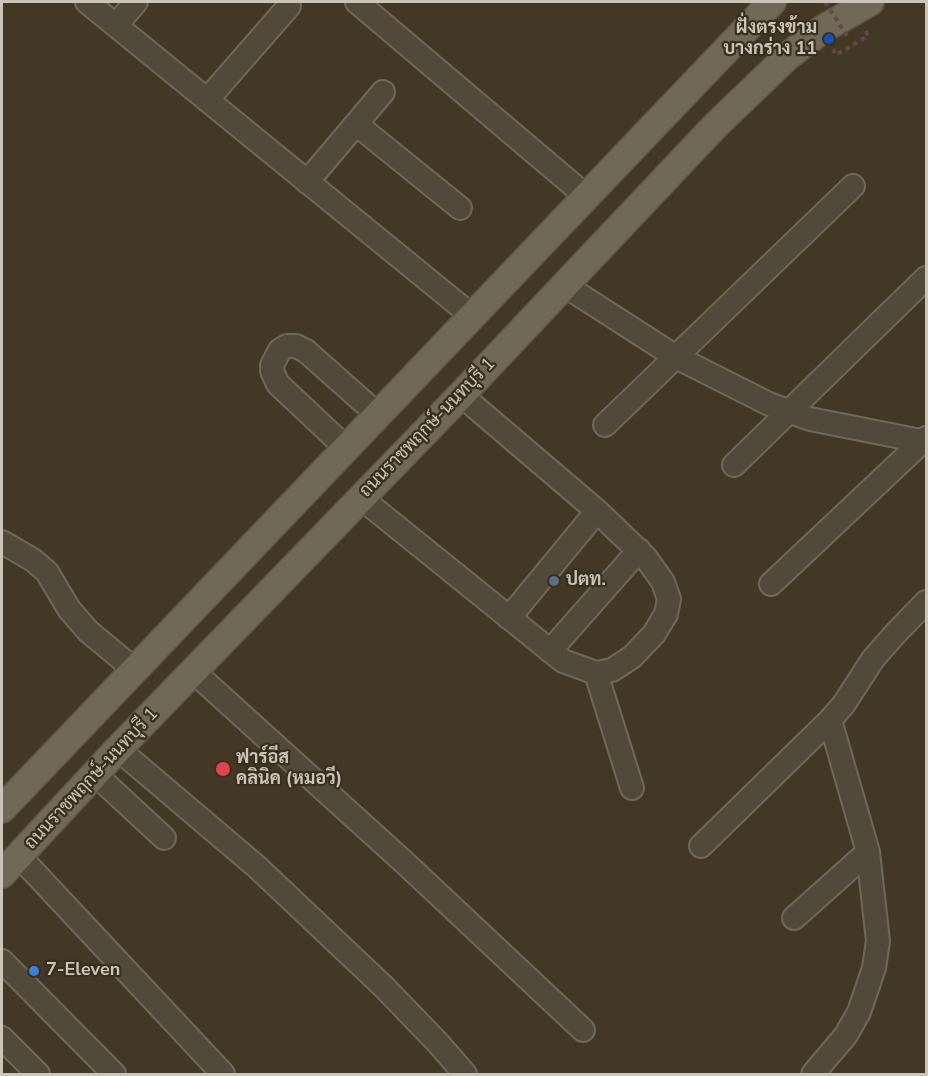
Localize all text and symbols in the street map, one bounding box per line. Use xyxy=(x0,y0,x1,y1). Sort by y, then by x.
place label: ฝั่งตรงข้าม บางกร่าง 11 xyxy=(723,18,817,60)
marker: ฝั่งตรงข้าม บางกร่าง 11 xyxy=(822,32,836,46)
street label: ถนนราชพฤกษ์-นนทบุรี 1 xyxy=(356,354,500,502)
place label: ปตท. xyxy=(566,570,606,592)
marker: ปตท. xyxy=(547,574,561,588)
street label: ถนนราชพฤกษ์-นนทบุรี 1 xyxy=(21,704,163,854)
place label: ฟาร์อีส คลินิค (หมอวี) xyxy=(236,748,342,790)
marker: ฟาร์อีส คลินิค (หมอวี) xyxy=(214,760,232,778)
place label: 7-Eleven xyxy=(46,960,120,982)
marker: 7-Eleven xyxy=(27,964,41,978)

